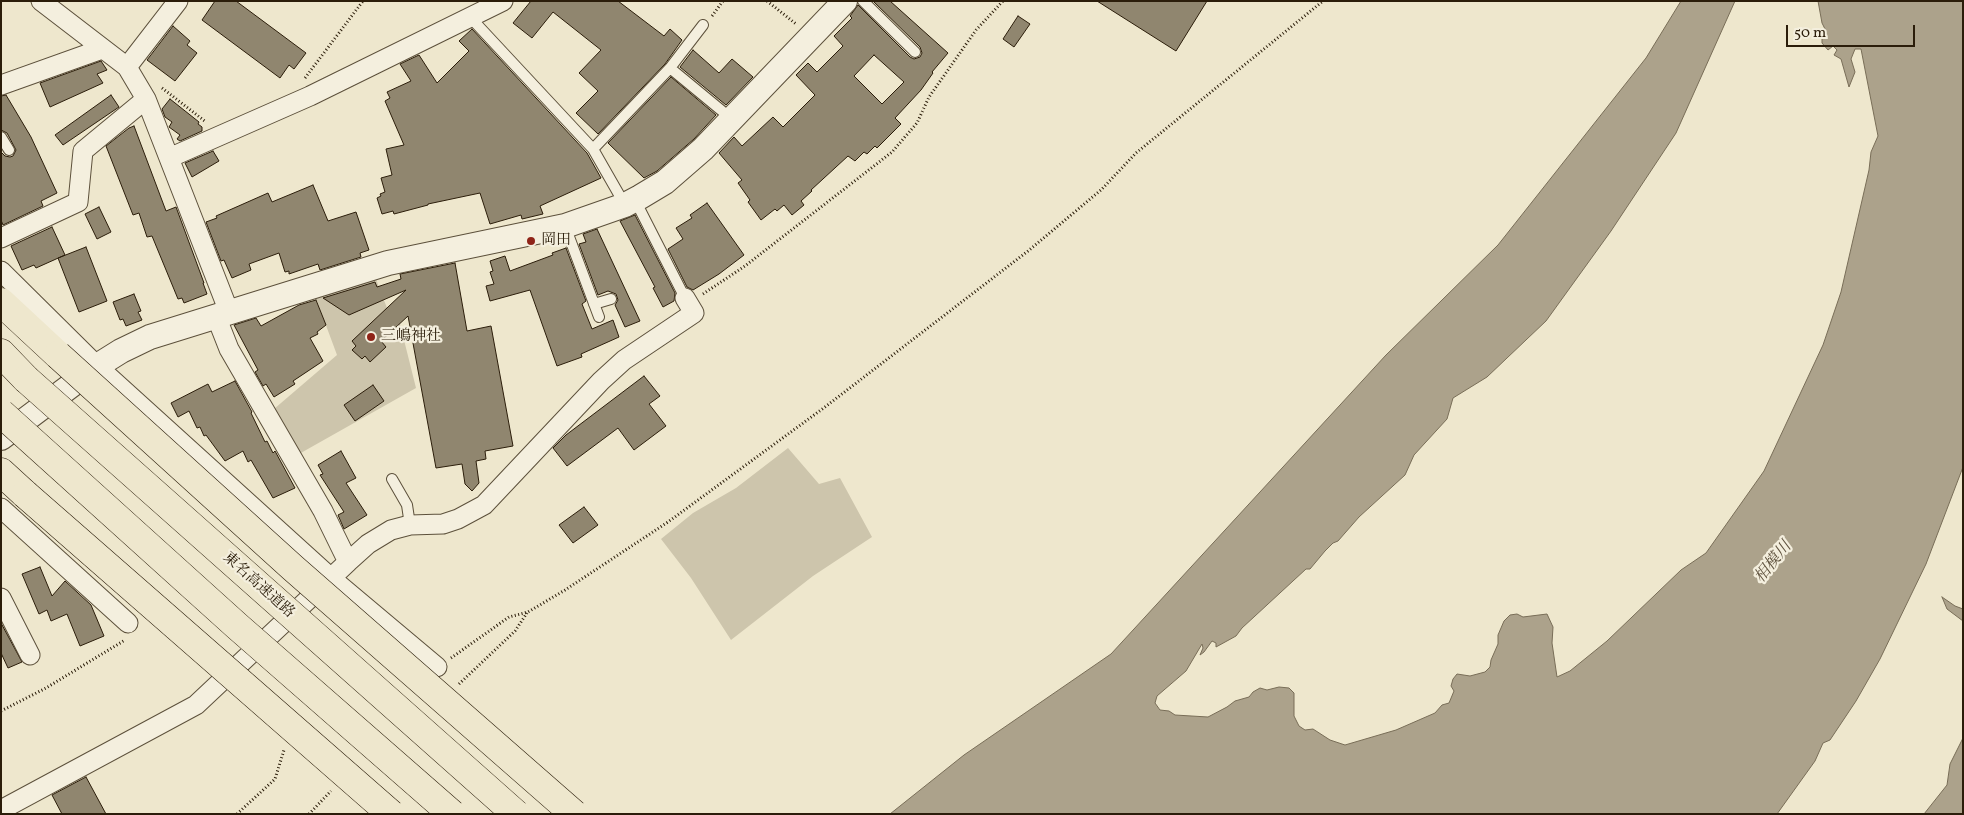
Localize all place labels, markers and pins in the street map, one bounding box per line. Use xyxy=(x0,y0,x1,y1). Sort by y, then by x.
place label: 岡田 xyxy=(541,232,571,250)
marker: 岡田 xyxy=(525,235,537,247)
place label: 三嶋神社 xyxy=(381,328,441,346)
marker: 三嶋神社 xyxy=(365,331,377,343)

